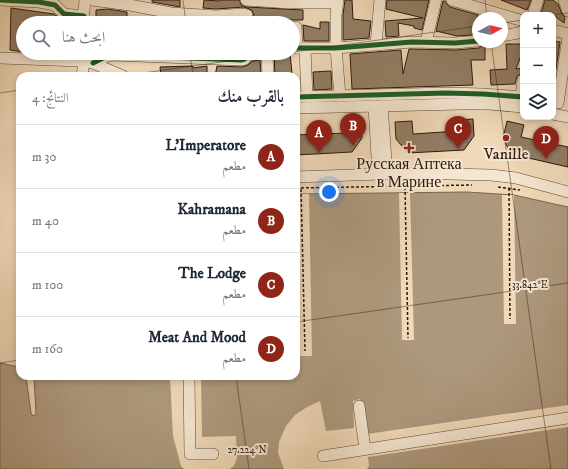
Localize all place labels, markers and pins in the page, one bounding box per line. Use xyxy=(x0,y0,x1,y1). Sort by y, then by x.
pin: B xyxy=(340,113,366,146)
pin: C xyxy=(445,116,471,149)
pin: A xyxy=(306,120,332,153)
pin: D xyxy=(533,126,559,159)
marker: Vanille xyxy=(501,133,511,143)
marker: Русская Аптека в Марине xyxy=(404,143,414,153)
place label: Vanille xyxy=(483,144,529,164)
place label: Русская Аптека в Марине xyxy=(356,154,462,192)

